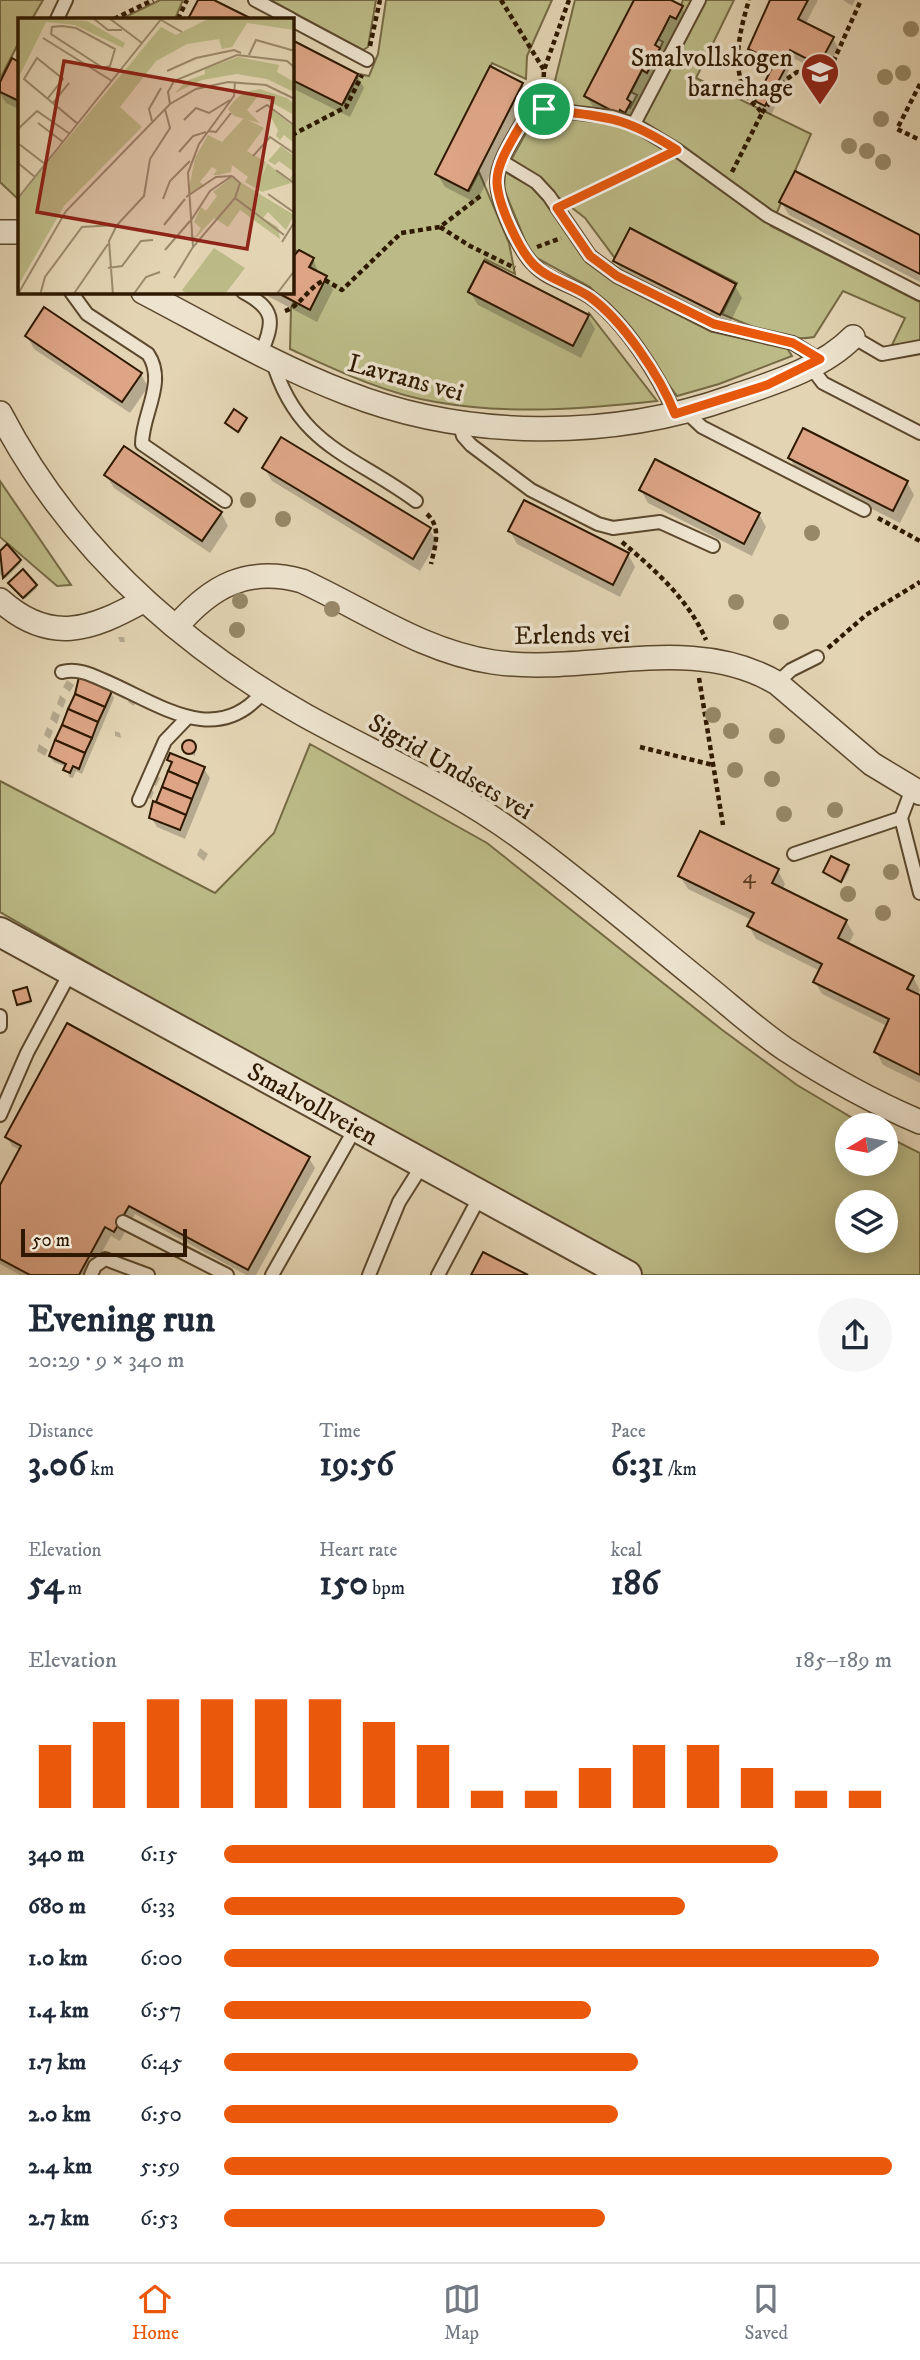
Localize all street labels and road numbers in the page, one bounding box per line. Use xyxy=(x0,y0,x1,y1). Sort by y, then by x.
street label: Lavrans vei xyxy=(344,347,467,410)
street label: Erlends vei xyxy=(514,618,630,653)
street label: Sigrid Undsets vei xyxy=(362,707,539,828)
street label: Smalvollveien xyxy=(241,1056,384,1154)

